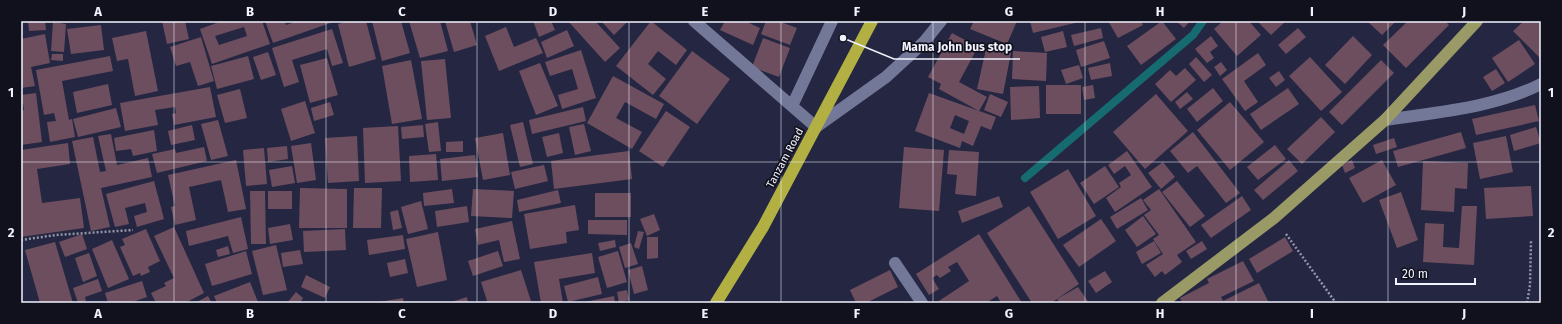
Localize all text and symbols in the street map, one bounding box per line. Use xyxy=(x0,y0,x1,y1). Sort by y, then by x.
text: A xyxy=(93,4,102,19)
text: B xyxy=(246,4,254,19)
text: C xyxy=(398,4,406,19)
text: D xyxy=(549,4,558,19)
text: E xyxy=(702,4,709,19)
text: F xyxy=(854,4,861,19)
text: G xyxy=(1005,4,1013,19)
text: H xyxy=(1156,4,1164,19)
text: I xyxy=(1310,4,1314,19)
text: J xyxy=(1461,4,1466,19)
callout: Mama John bus stop xyxy=(894,35,1020,59)
text: Mama John bus stop xyxy=(902,40,1012,54)
text: 1 xyxy=(8,85,14,100)
text: 1 xyxy=(1548,85,1554,100)
street label: Tanzam Road xyxy=(764,126,806,190)
text: 2 xyxy=(8,225,15,240)
text: 2 xyxy=(1548,225,1555,240)
scale bar xyxy=(1396,260,1475,286)
text: 20 m xyxy=(1402,267,1428,281)
text: A xyxy=(93,306,102,321)
text: B xyxy=(246,306,254,321)
text: C xyxy=(398,306,406,321)
text: D xyxy=(549,306,558,321)
text: E xyxy=(702,306,709,321)
text: F xyxy=(854,306,861,321)
text: G xyxy=(1005,306,1013,321)
text: H xyxy=(1156,306,1164,321)
text: I xyxy=(1310,306,1314,321)
text: J xyxy=(1461,306,1466,321)

